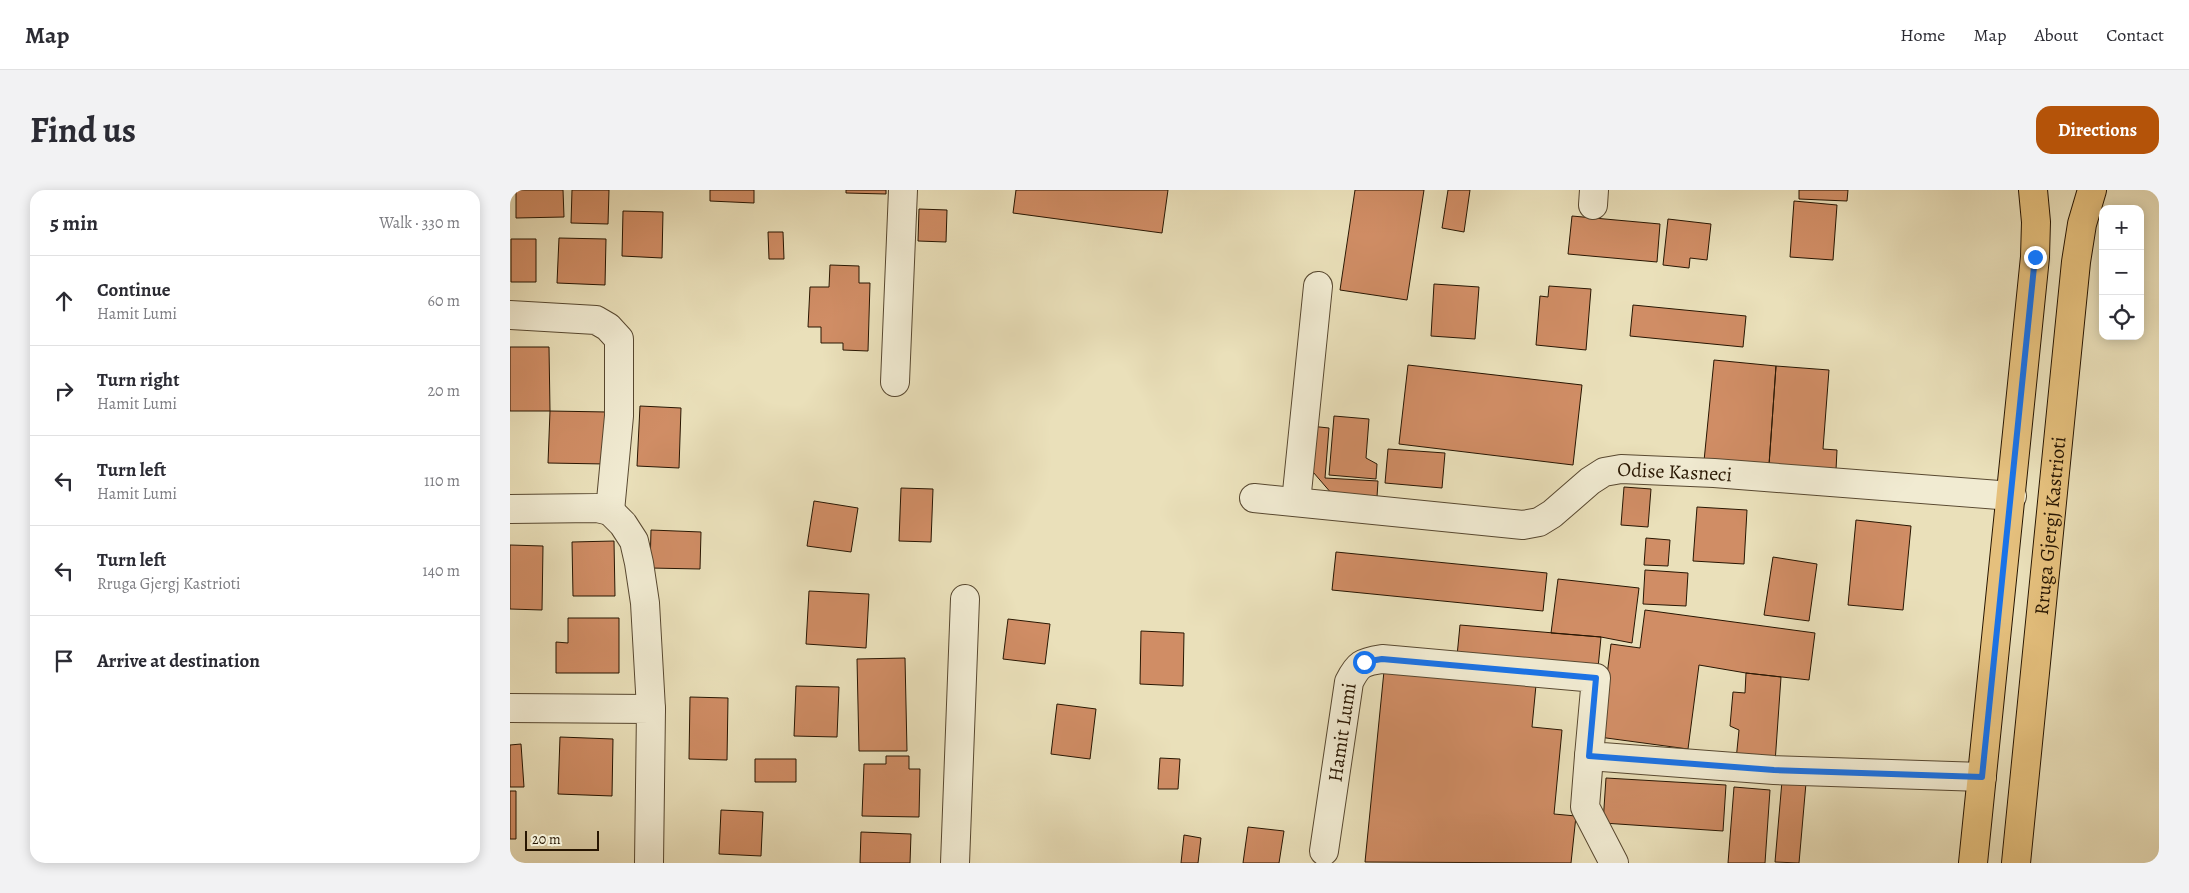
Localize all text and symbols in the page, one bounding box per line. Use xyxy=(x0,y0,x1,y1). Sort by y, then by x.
text: Map xyxy=(25,19,69,51)
text: Home xyxy=(1900,23,1945,47)
text: Map xyxy=(1973,23,2006,47)
text: About xyxy=(2034,23,2078,47)
text: Contact xyxy=(2106,23,2164,47)
text: Find us xyxy=(30,106,136,154)
button: Directions xyxy=(2036,106,2159,154)
map controls xyxy=(2099,205,2144,340)
button: + xyxy=(2099,205,2144,250)
text: 5 min xyxy=(50,209,98,237)
text: Walk · 330 m xyxy=(379,212,460,234)
route end xyxy=(2024,246,2047,269)
button: − xyxy=(2099,250,2144,295)
text: Continue xyxy=(97,277,171,303)
icon: ahead xyxy=(50,287,78,315)
text: 60 m xyxy=(428,290,460,312)
button: locate xyxy=(2099,295,2144,340)
text: Hamit Lumi xyxy=(97,303,177,325)
text: Turn right xyxy=(97,367,179,393)
icon: right xyxy=(50,377,78,405)
text: 20 m xyxy=(427,380,460,402)
text: Hamit Lumi xyxy=(97,393,177,415)
street label: Rruga Gjergj Kastrioti xyxy=(2028,435,2073,616)
street label: Odise Kasneci xyxy=(1617,456,1733,488)
text: Turn left xyxy=(97,457,166,483)
icon: left xyxy=(50,467,78,495)
text: 110 m xyxy=(424,470,460,492)
text: Hamit Lumi xyxy=(97,483,177,505)
text: Turn left xyxy=(97,547,166,573)
icon: left xyxy=(50,557,78,585)
text: 140 m xyxy=(422,560,460,582)
text: Rruga Gjergj Kastrioti xyxy=(97,573,240,595)
icon: arrive xyxy=(50,647,78,675)
text: Arrive at destination xyxy=(97,648,260,674)
route start xyxy=(1353,651,1376,674)
street label: Hamit Lumi xyxy=(1321,681,1363,784)
scale bar xyxy=(525,828,599,851)
text: 20 m xyxy=(532,830,561,849)

